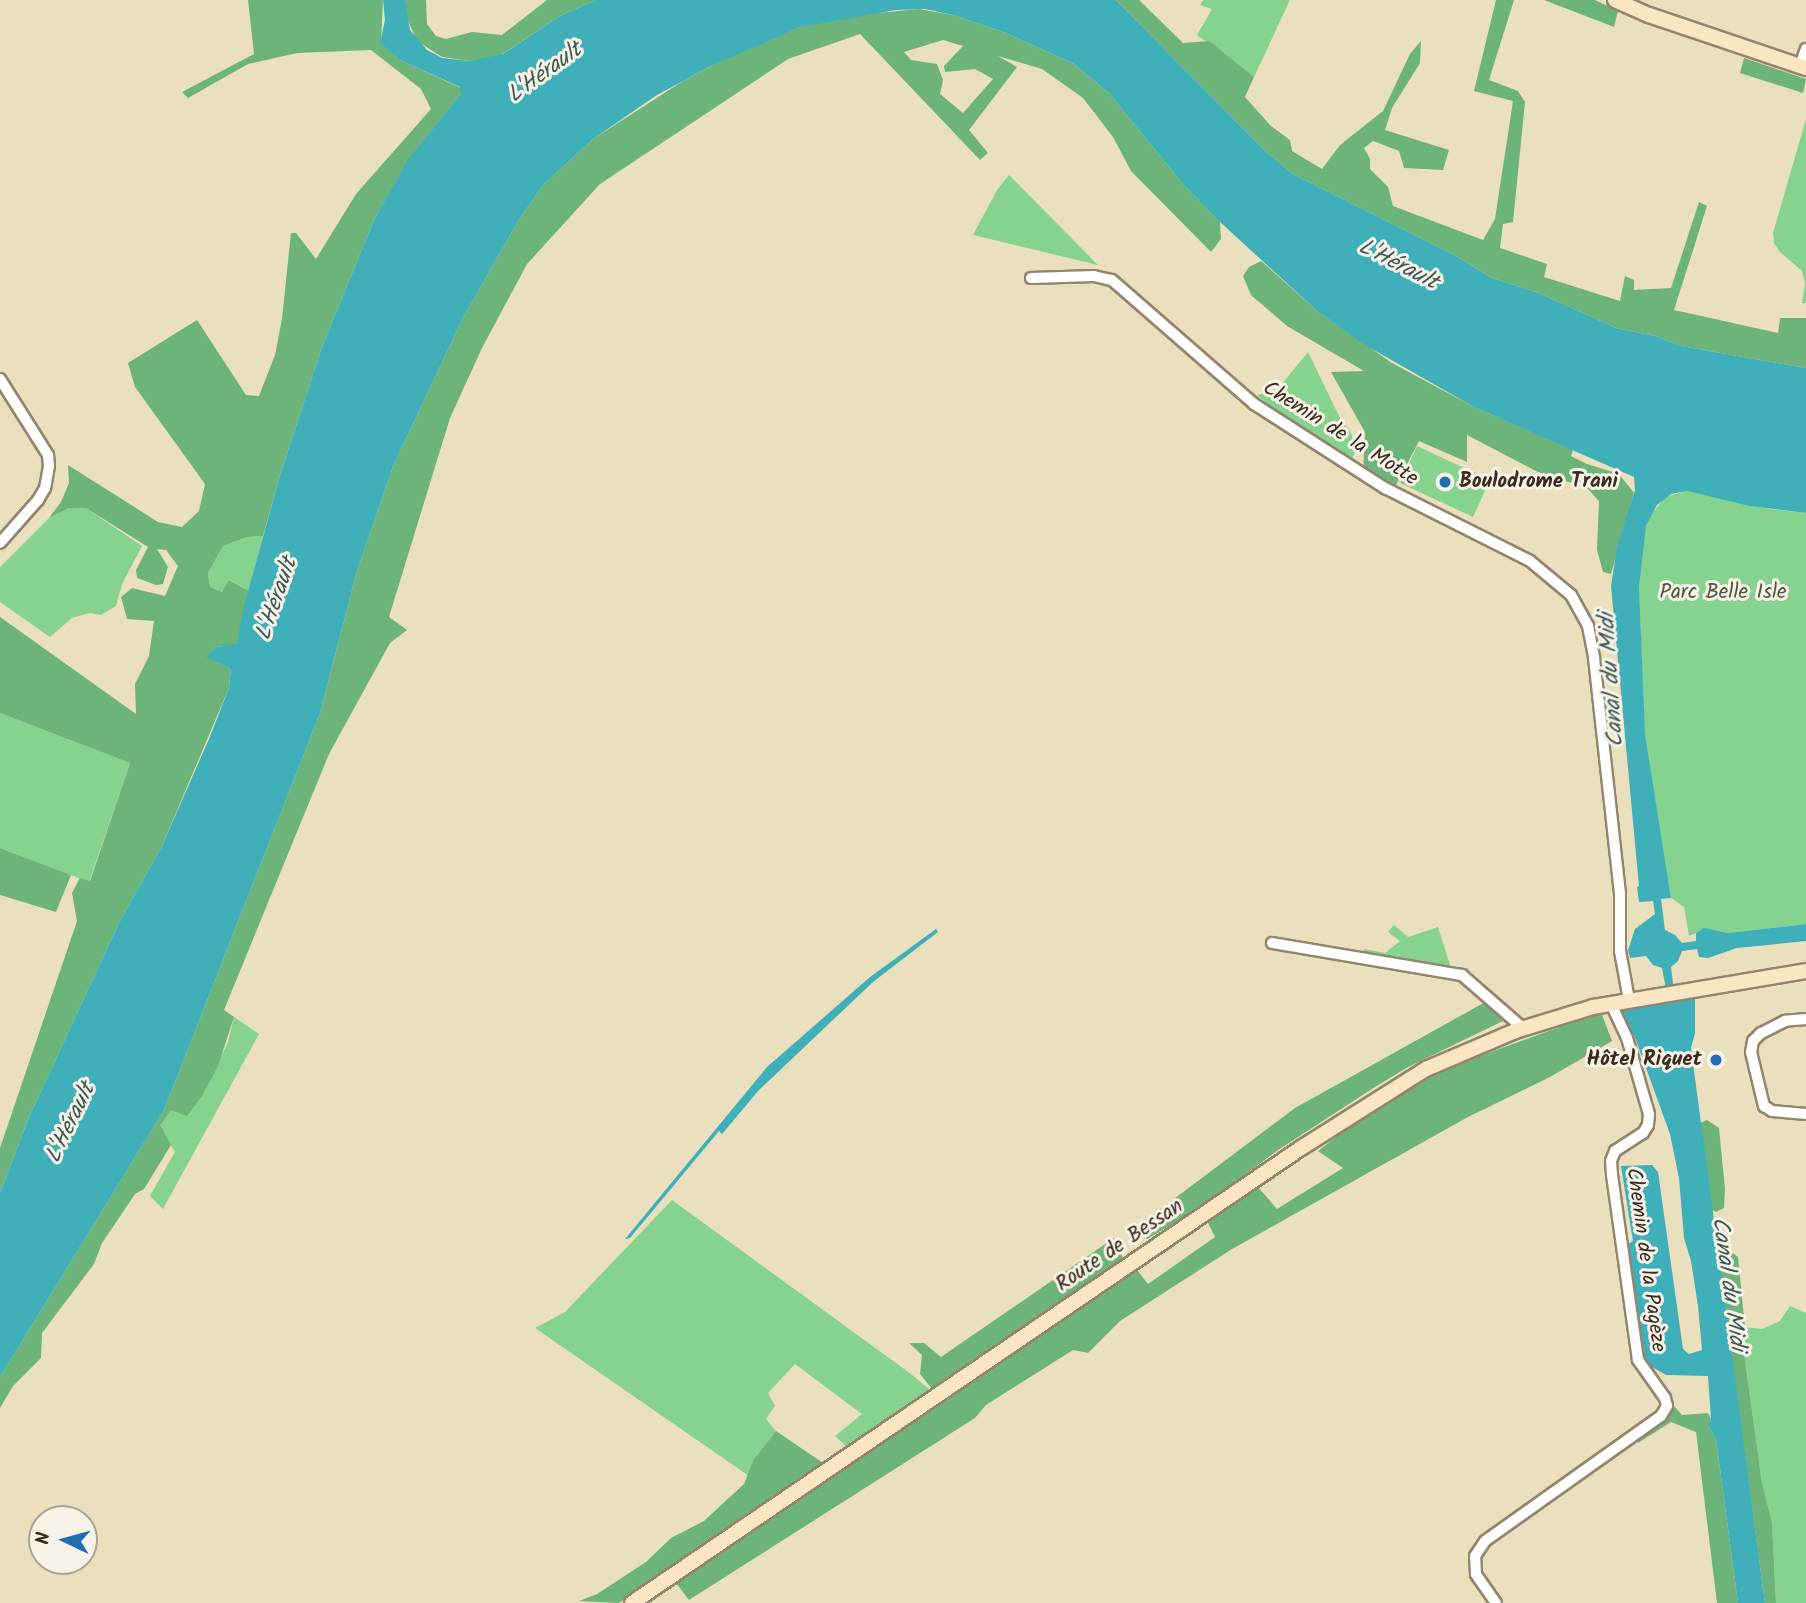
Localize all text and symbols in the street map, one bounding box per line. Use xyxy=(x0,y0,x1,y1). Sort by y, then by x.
water label: L'Hérault xyxy=(502,37,588,109)
water label: L'Hérault xyxy=(1354,233,1442,297)
street label: Chemin de la Motte xyxy=(1258,376,1422,492)
place label: Boulodrome Trani xyxy=(1459,469,1618,495)
marker: Boulodrome Trani xyxy=(1437,474,1453,490)
water label: L'Hérault xyxy=(250,554,304,644)
park label: Parc Belle Isle xyxy=(1659,580,1787,606)
water label: Canal du Midi xyxy=(1594,612,1630,748)
place label: Hôtel Riquet xyxy=(1587,1047,1702,1073)
marker: Hôtel Riquet xyxy=(1708,1052,1724,1068)
water label: L'Hérault xyxy=(40,1079,102,1167)
street label: Chemin de la Pagèze xyxy=(1620,1166,1670,1354)
street label: Route de Bessan xyxy=(1052,1194,1188,1298)
water label: Canal du Midi xyxy=(1705,1215,1751,1353)
north arrow xyxy=(28,1505,98,1575)
text: N xyxy=(29,1531,60,1546)

